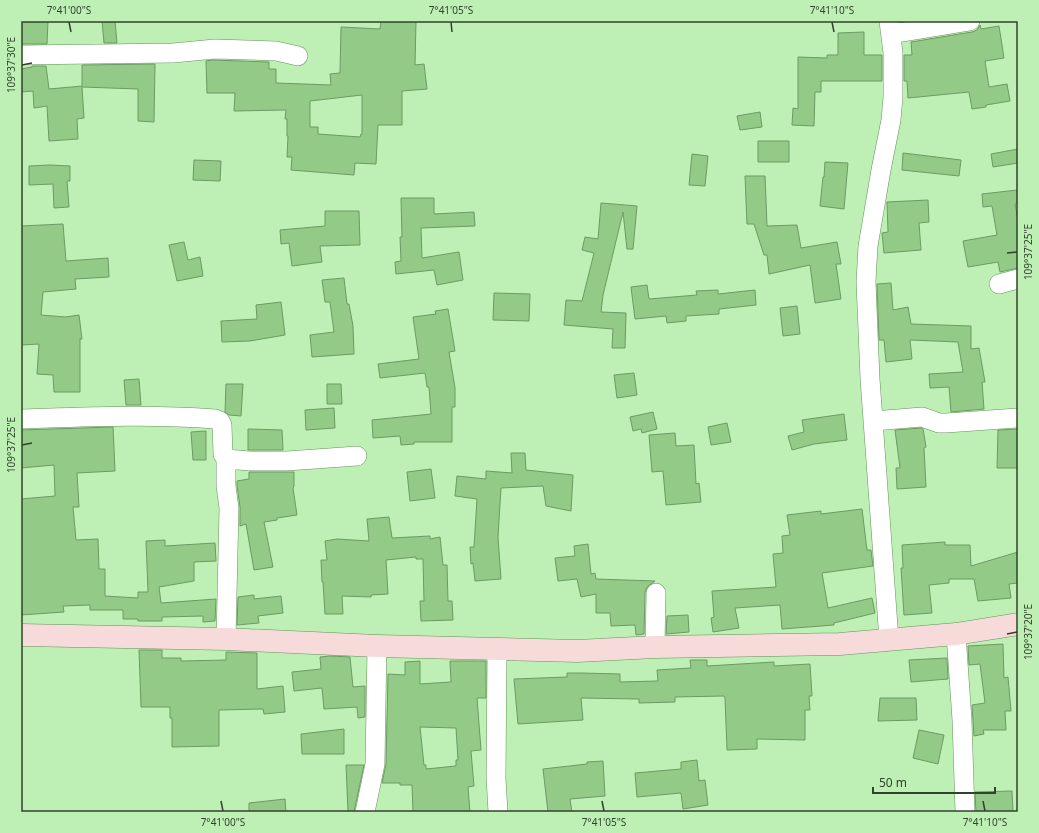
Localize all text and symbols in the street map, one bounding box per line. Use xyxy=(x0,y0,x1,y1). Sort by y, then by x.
text: 7°41'00"S xyxy=(47,3,92,17)
text: 7°41'05"S xyxy=(429,3,474,17)
text: 7°41'10"S xyxy=(810,3,855,17)
text: 109°37'30"E xyxy=(4,37,18,93)
text: 109°37'25"E xyxy=(1021,224,1035,280)
text: 109°37'25"E xyxy=(4,417,18,473)
text: 109°37'20"E xyxy=(1021,604,1035,660)
scale bar xyxy=(873,769,995,795)
text: 50 m xyxy=(879,774,907,791)
text: 7°41'00"S xyxy=(201,815,246,829)
text: 7°41'05"S xyxy=(582,815,627,829)
text: 7°41'10"S xyxy=(963,815,1008,829)

